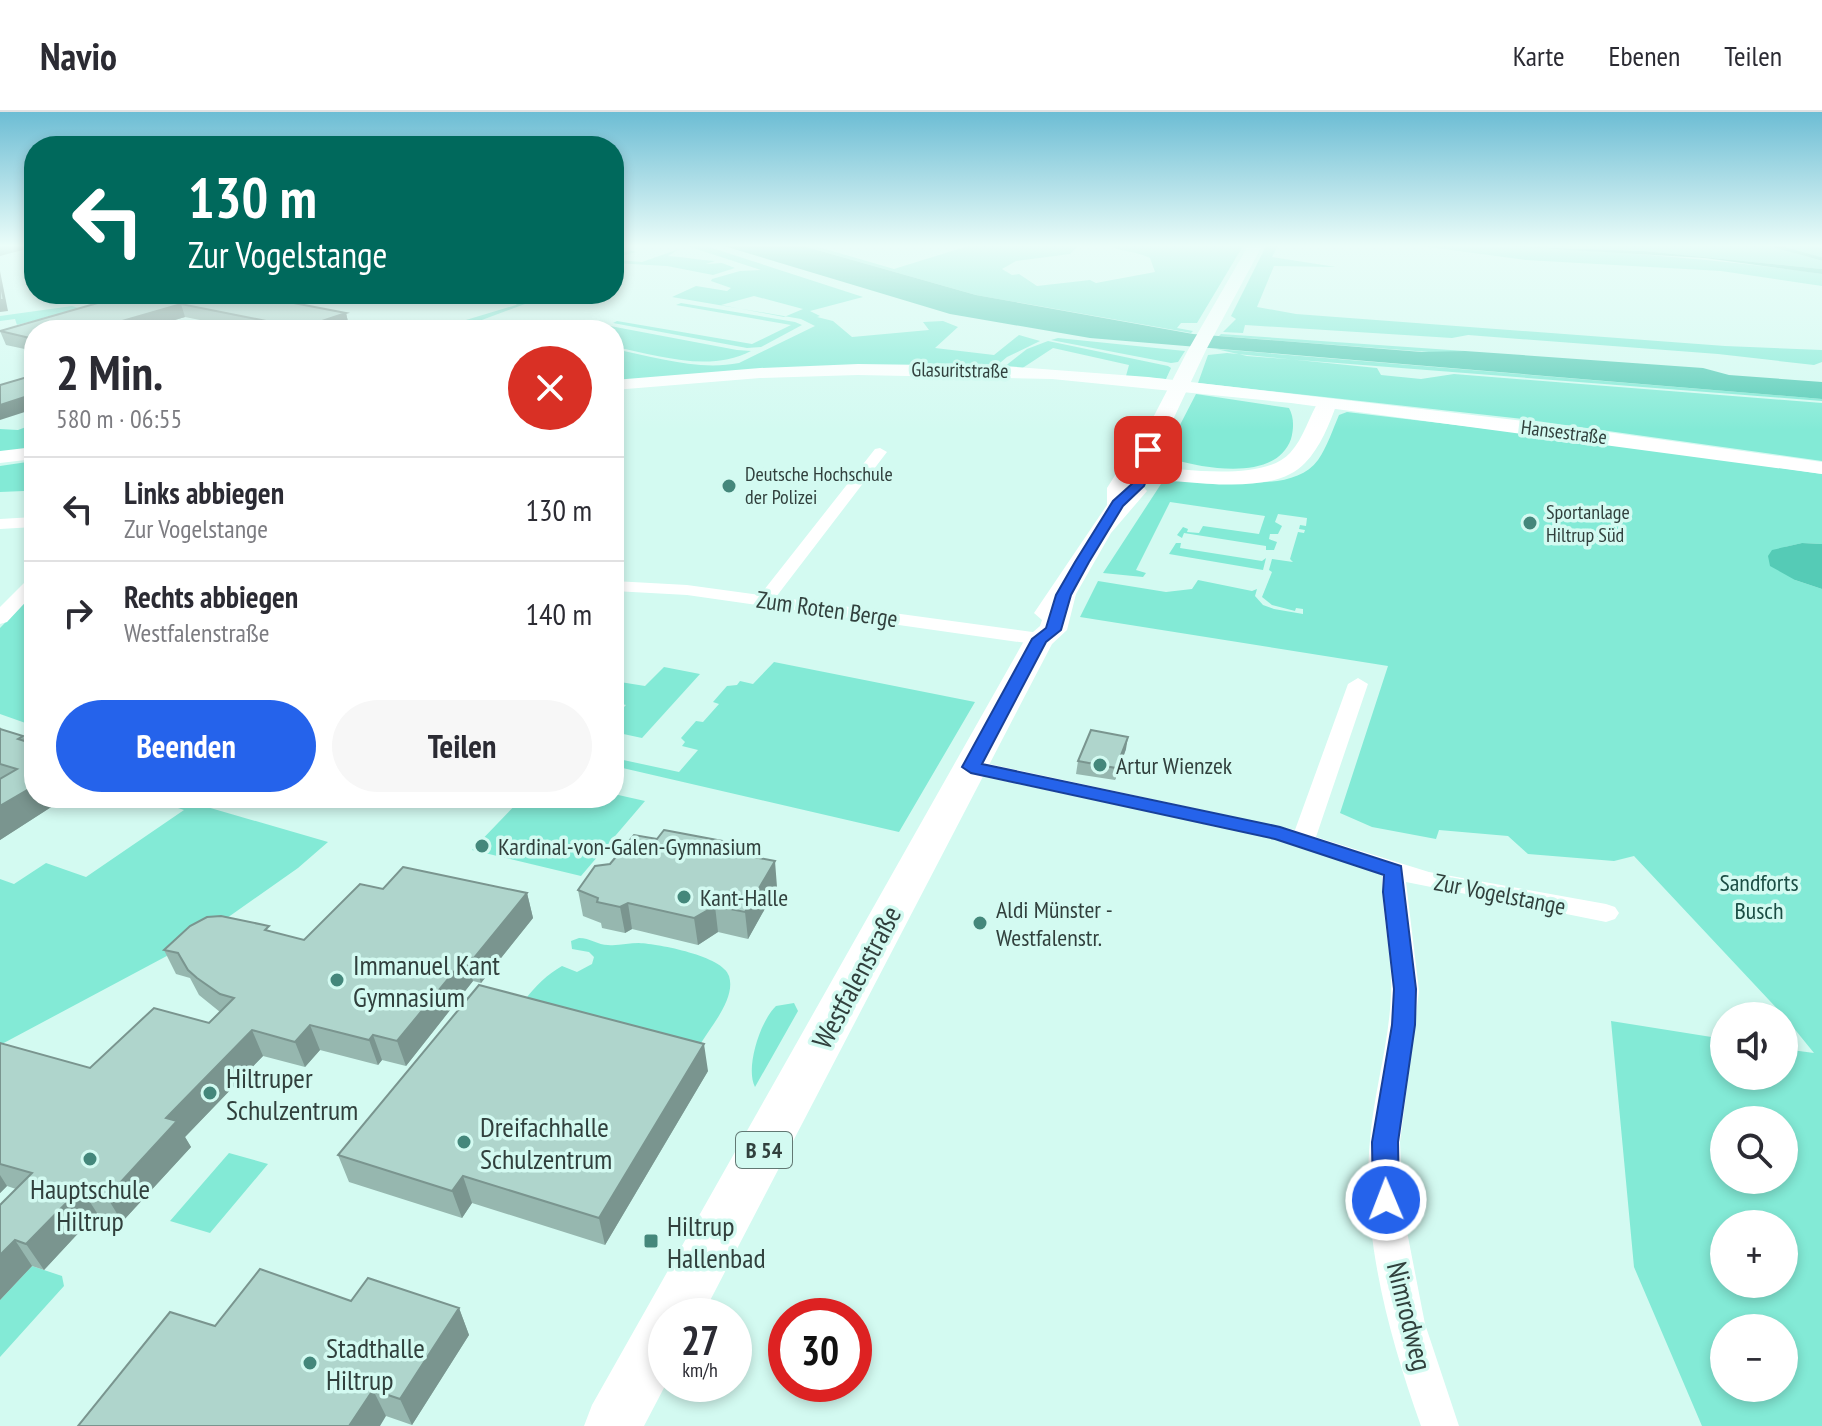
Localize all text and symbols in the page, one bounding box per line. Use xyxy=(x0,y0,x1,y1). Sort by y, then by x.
text: Navio xyxy=(40,31,117,80)
text: Karte xyxy=(1513,37,1564,74)
text: Ebenen xyxy=(1608,37,1680,74)
text: Teilen xyxy=(1724,37,1782,74)
text: 130 m xyxy=(188,161,317,233)
icon: left xyxy=(56,168,160,272)
text: Zur Vogelstange xyxy=(188,231,387,278)
text: 2 Min. xyxy=(56,341,163,403)
button: close xyxy=(508,346,592,430)
street label: Glasuritstraße xyxy=(911,356,1009,384)
text: 580 m · 06:55 xyxy=(56,402,182,435)
street label: Hansestraße xyxy=(1520,414,1608,450)
pin xyxy=(1114,416,1182,484)
icon: arrive xyxy=(1126,428,1170,472)
place label: Deutsche Hochschule der Polizei xyxy=(745,461,893,510)
text: Links abbiegen xyxy=(124,473,284,512)
marker: Deutsche Hochschule der Polizei xyxy=(720,477,738,495)
icon: left xyxy=(56,487,100,531)
text: 130 m xyxy=(526,490,592,529)
place label: Sportanlage Hiltrup Süd xyxy=(1546,499,1630,548)
text: Zur Vogelstange xyxy=(124,512,268,545)
marker: Sportanlage Hiltrup Süd xyxy=(1521,514,1539,532)
text: Rechts abbiegen xyxy=(124,577,298,616)
street label: Zum Roten Berge xyxy=(754,584,900,634)
icon: right xyxy=(56,591,100,635)
text: 140 m xyxy=(526,594,592,633)
text: Westfalenstraße xyxy=(124,616,269,649)
button: Beenden xyxy=(56,700,316,792)
button: Teilen xyxy=(332,700,592,792)
place label: Artur Wienzek xyxy=(1116,750,1233,781)
marker: Artur Wienzek xyxy=(1091,756,1109,774)
place label: Kardinal-von-Galen-Gymnasium xyxy=(498,831,761,862)
marker: Kardinal-von-Galen-Gymnasium xyxy=(473,837,491,855)
street label: Zur Vogelstange xyxy=(1432,866,1568,922)
park label: Sandforts Busch xyxy=(1719,867,1799,926)
place label: Kant-Halle xyxy=(700,882,788,913)
marker: Kant-Halle xyxy=(675,888,693,906)
place label: Aldi Münster - Westfalenstr. xyxy=(996,894,1113,953)
street label: Westfalenstraße xyxy=(803,899,909,1055)
marker: Aldi Münster - Westfalenstr. xyxy=(971,914,989,932)
place label: Immanuel Kant Gymnasium xyxy=(353,946,500,1015)
marker: Immanuel Kant Gymnasium xyxy=(328,971,346,989)
map controls xyxy=(1710,1002,1798,1402)
button: sound xyxy=(1710,1002,1798,1090)
place label: Hiltruper Schulzentrum xyxy=(226,1059,358,1128)
marker: Hiltruper Schulzentrum xyxy=(201,1084,219,1102)
button: search xyxy=(1710,1106,1798,1194)
place label: Dreifachhalle Schulzentrum xyxy=(480,1108,612,1177)
road number: B 54 xyxy=(736,1132,792,1168)
marker: Dreifachhalle Schulzentrum xyxy=(455,1133,473,1151)
marker: Hauptschule Hiltrup xyxy=(81,1150,99,1168)
position arrow xyxy=(1344,1158,1428,1242)
place label: Hauptschule Hiltrup xyxy=(30,1170,150,1239)
place label: Hiltrup Hallenbad xyxy=(667,1207,766,1276)
button: + xyxy=(1710,1210,1798,1298)
marker: Hiltrup Hallenbad xyxy=(642,1232,660,1250)
street label: Nimrodweg xyxy=(1379,1258,1441,1374)
speed limit sign: 30 xyxy=(768,1298,872,1402)
text: 27 xyxy=(681,1314,719,1366)
button: − xyxy=(1710,1314,1798,1402)
place label: Stadthalle Hiltrup xyxy=(326,1329,425,1398)
marker: Stadthalle Hiltrup xyxy=(301,1354,319,1372)
text: km/h xyxy=(682,1357,718,1383)

